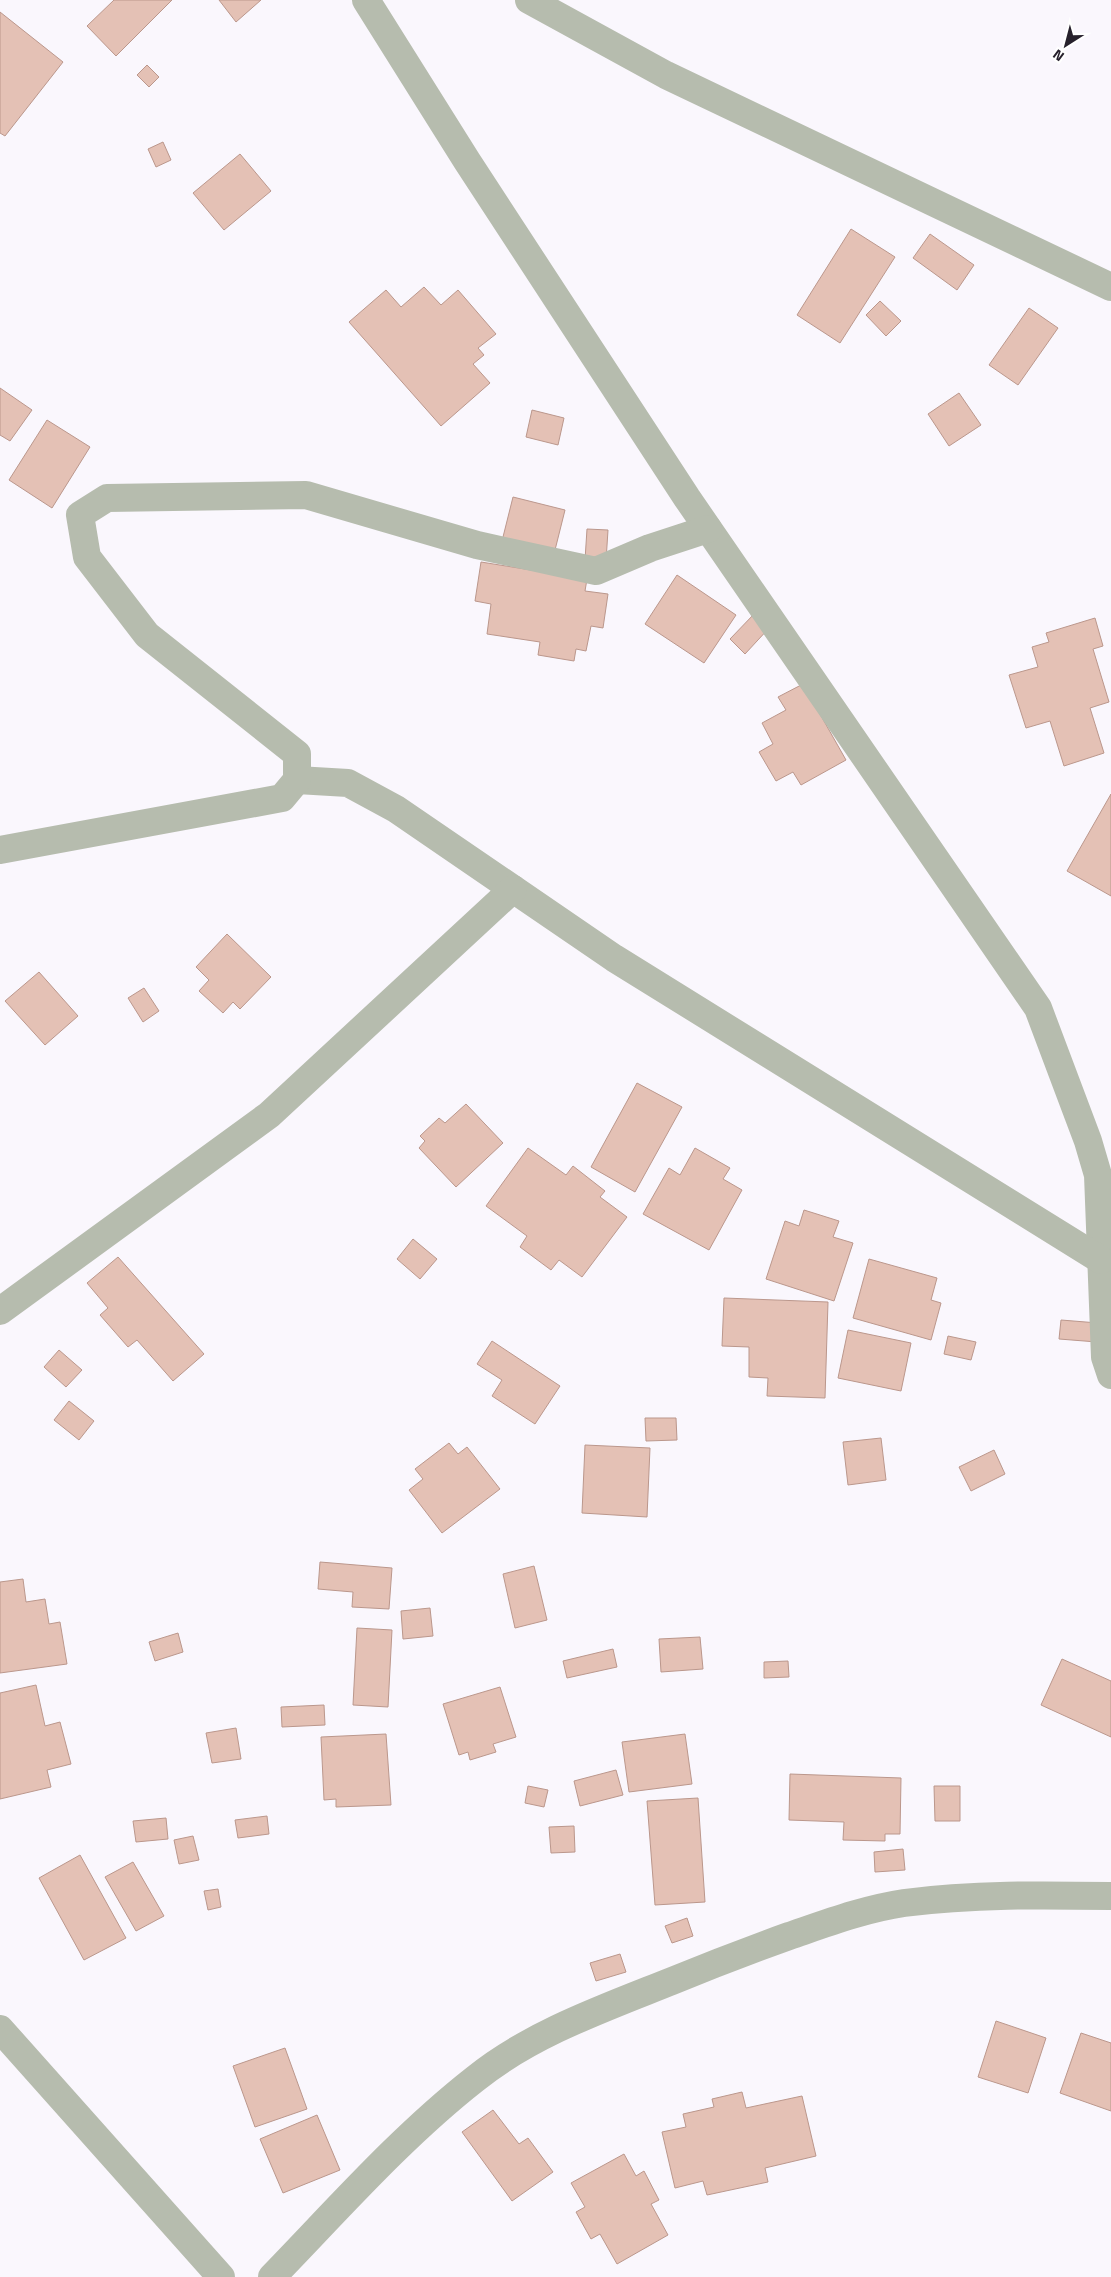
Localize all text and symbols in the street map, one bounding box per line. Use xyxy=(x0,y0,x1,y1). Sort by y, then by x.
north arrow xyxy=(1041,20,1091,70)
text: N xyxy=(1048,45,1068,67)

